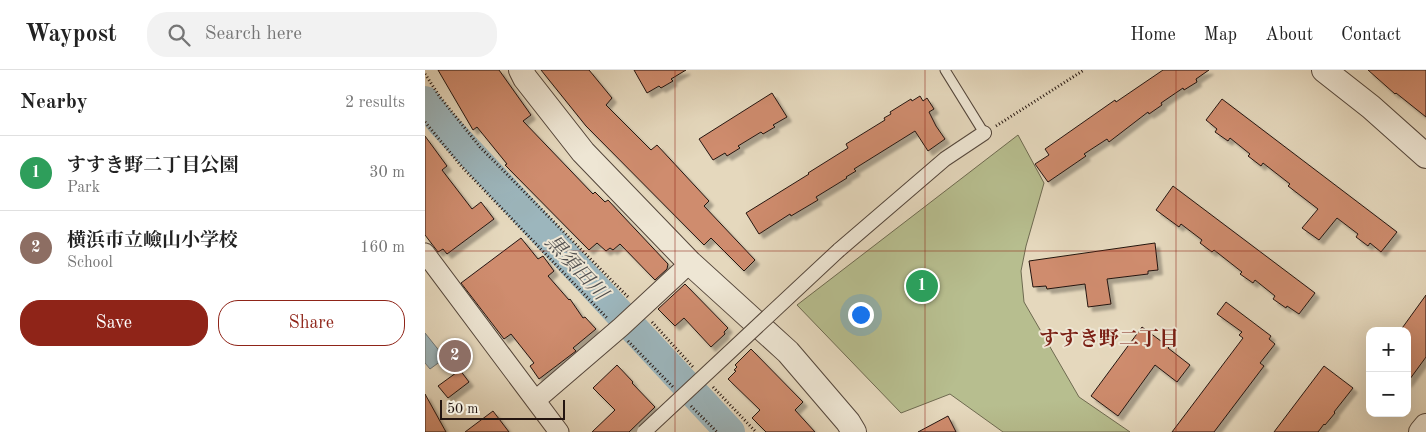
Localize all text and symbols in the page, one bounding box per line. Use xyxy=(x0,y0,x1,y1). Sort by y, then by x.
search box xyxy=(147,12,497,57)
icon: search xyxy=(165,21,193,49)
text: Waypost xyxy=(25,23,117,47)
text: Search here xyxy=(205,25,302,44)
text: Home xyxy=(1130,26,1176,44)
text: Map xyxy=(1204,26,1237,44)
text: About xyxy=(1265,26,1313,44)
text: Contact xyxy=(1341,26,1401,44)
text: Nearby xyxy=(20,92,88,113)
text: 2 results xyxy=(345,95,405,111)
text: すすき野二丁目公園 xyxy=(67,157,238,176)
text: 1 xyxy=(31,165,41,181)
text: 30 m xyxy=(369,165,405,181)
text: Park xyxy=(67,180,100,196)
water label: 黒須田川 xyxy=(541,231,613,306)
text: 横浜市立嶮山小学校 xyxy=(67,232,238,251)
text: 2 xyxy=(31,240,41,256)
text: 160 m xyxy=(360,240,405,256)
text: School xyxy=(67,255,113,271)
pin: 1 xyxy=(906,267,938,305)
button: Save xyxy=(20,300,208,346)
button: Share xyxy=(218,300,405,346)
your location xyxy=(848,302,874,328)
map controls xyxy=(1366,327,1411,417)
button: + xyxy=(1366,327,1411,372)
district label: すすき野二丁目 xyxy=(1039,328,1179,350)
pin: 2 xyxy=(439,337,471,375)
button: − xyxy=(1366,372,1411,417)
scale bar xyxy=(440,397,565,420)
text: 50 m xyxy=(447,402,478,416)

